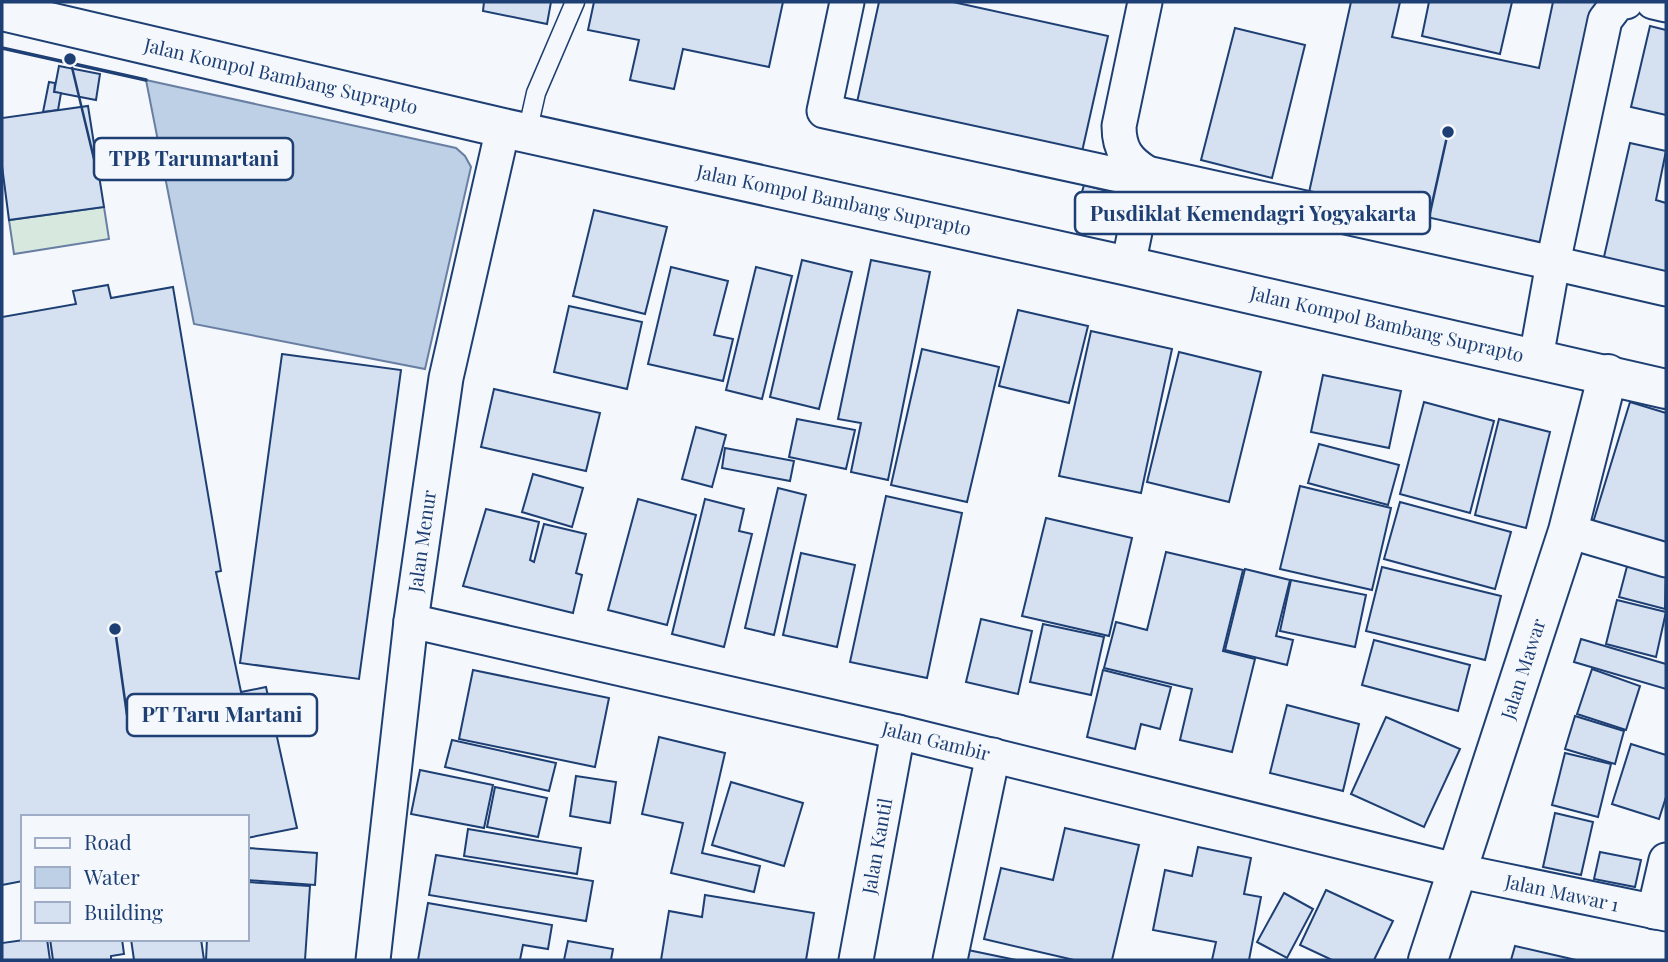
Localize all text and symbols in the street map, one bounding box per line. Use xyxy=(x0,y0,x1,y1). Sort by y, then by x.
street label: Jalan Kompol Bambang Suprapto xyxy=(141,31,421,119)
callout: TPB Tarumartani xyxy=(94,138,293,180)
text: TPB Tarumartani xyxy=(109,143,280,171)
street label: Jalan Kompol Bambang Suprapto xyxy=(694,157,974,241)
callout: Pusdiklat Kemendagri Yogyakarta xyxy=(1075,192,1430,234)
text: Pusdiklat Kemendagri Yogyakarta xyxy=(1090,198,1416,226)
street label: Jalan Kompol Bambang Suprapto xyxy=(1247,279,1527,367)
street label: Jalan Menur xyxy=(401,488,441,595)
street label: Jalan Mawar xyxy=(1493,614,1551,723)
callout: PT Taru Martani xyxy=(127,694,317,736)
text: PT Taru Martani xyxy=(142,699,303,727)
street label: Jalan Gambir xyxy=(879,714,994,766)
street label: Jalan Kantil xyxy=(855,795,897,897)
legend xyxy=(21,815,248,941)
text: Road xyxy=(84,827,132,855)
text: Water xyxy=(83,862,140,890)
street label: Jalan Mawar 1 xyxy=(1502,867,1622,917)
text: Building xyxy=(84,897,163,925)

